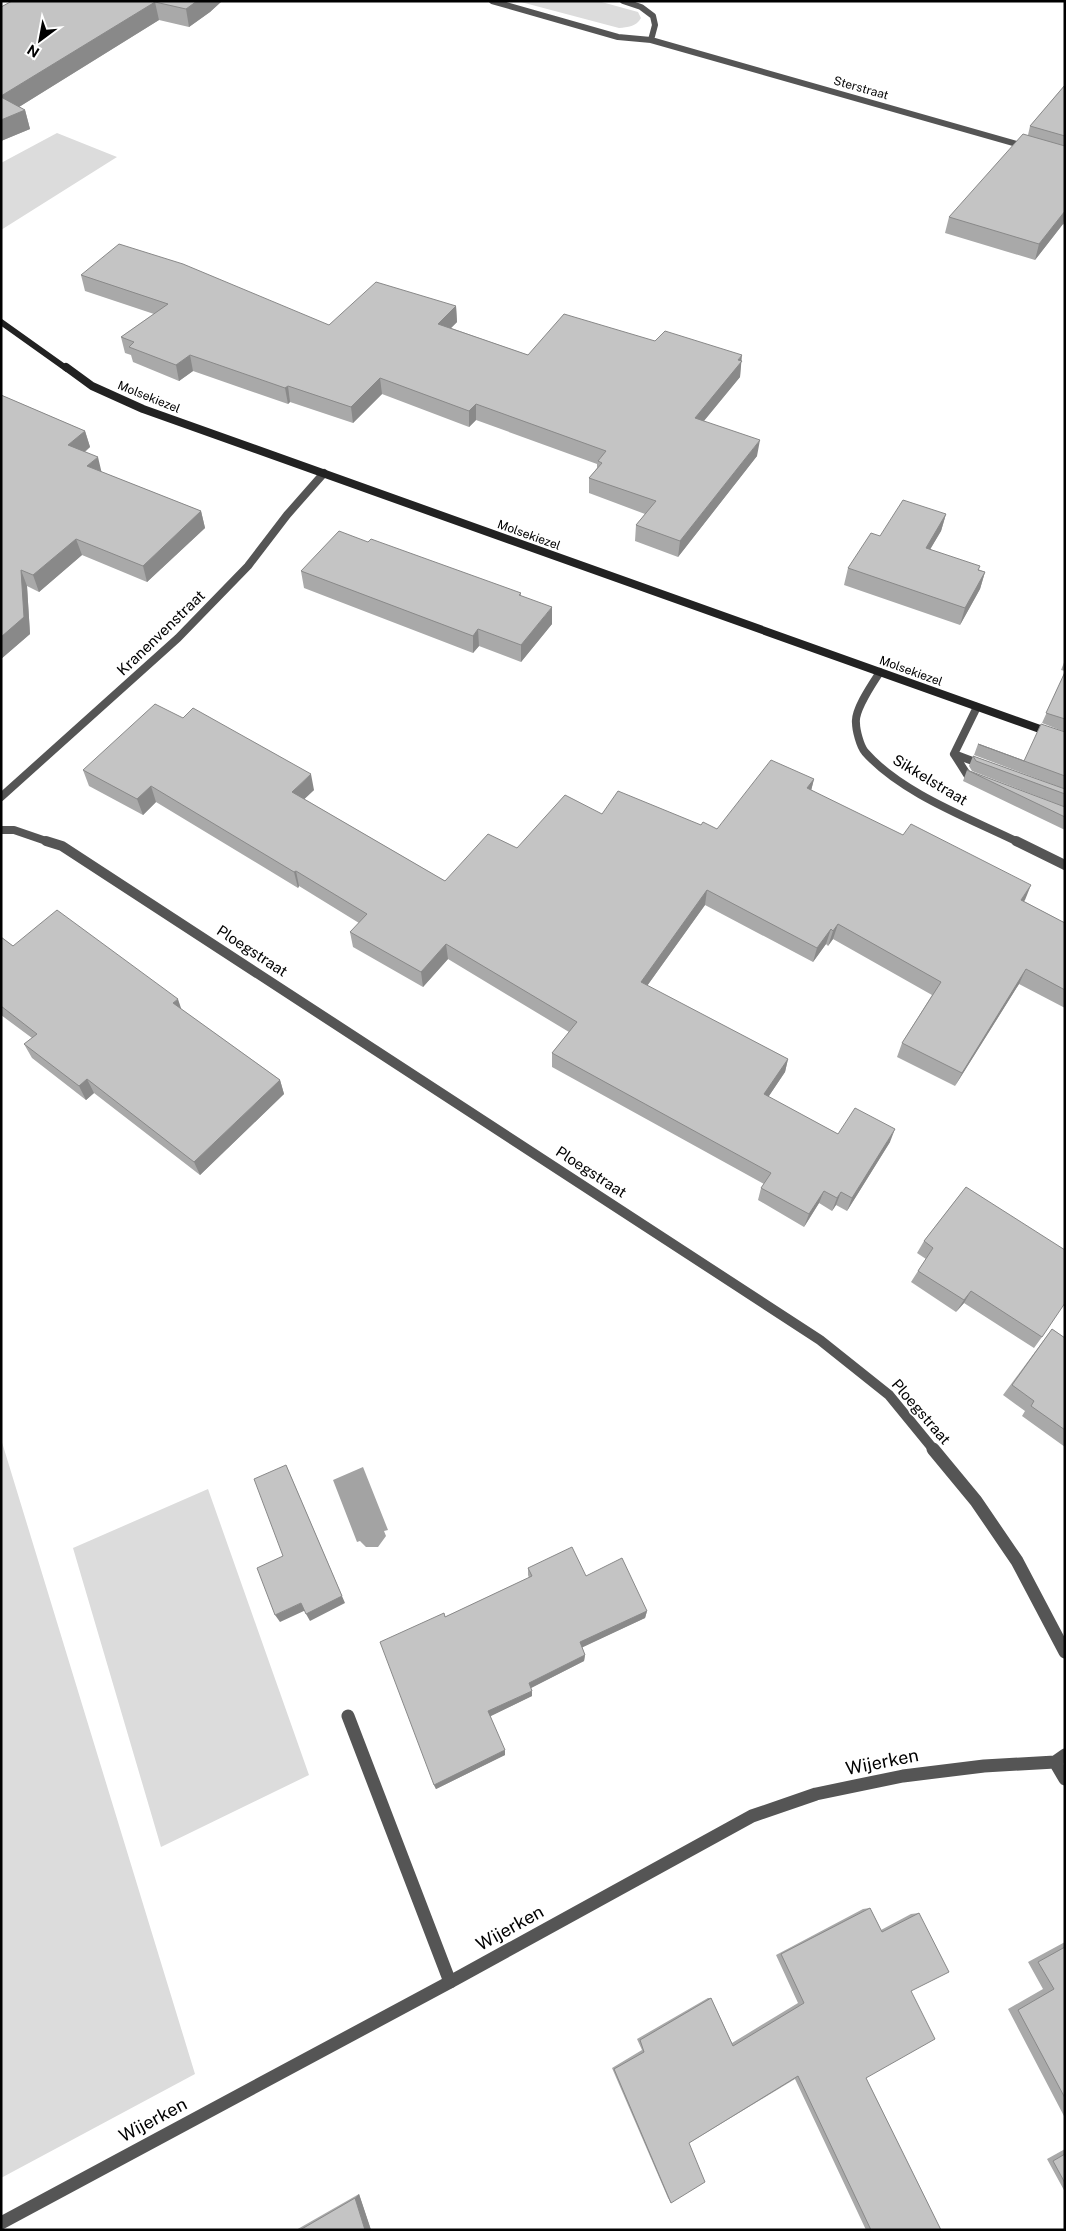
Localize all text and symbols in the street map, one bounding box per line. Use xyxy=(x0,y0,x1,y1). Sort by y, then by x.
north arrow xyxy=(15,15,65,65)
text: N xyxy=(24,41,42,61)
street label: Sterstraat xyxy=(832,73,890,103)
street label: Molsekiezel xyxy=(116,378,183,416)
street label: Molsekiezel xyxy=(496,517,563,553)
street label: Kranenvenstraat xyxy=(113,586,208,679)
street label: Molsekiezel xyxy=(878,653,945,689)
street label: Sikkelstraat xyxy=(890,751,971,809)
street label: Ploegstraat xyxy=(214,921,291,980)
street label: Ploegstraat xyxy=(553,1142,630,1201)
street label: Ploegstraat xyxy=(889,1376,954,1448)
street label: Wijerken xyxy=(844,1744,920,1779)
street label: Wijerken xyxy=(472,1900,547,1955)
street label: Wijerken xyxy=(115,2093,190,2146)

